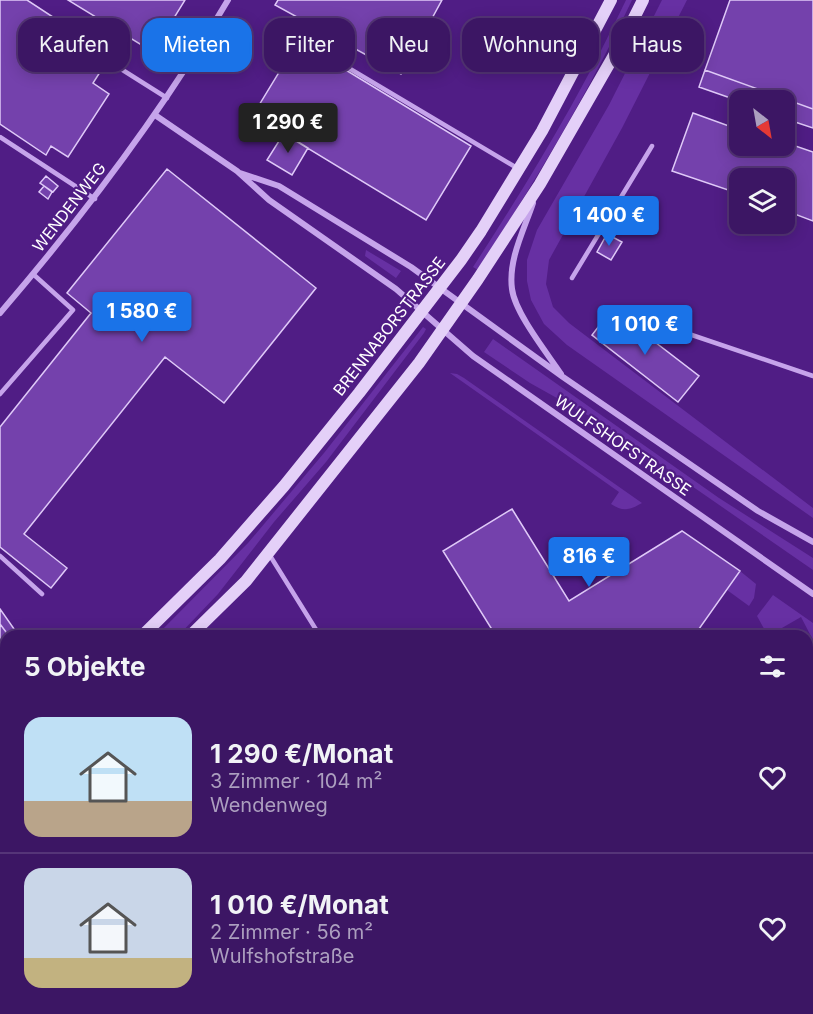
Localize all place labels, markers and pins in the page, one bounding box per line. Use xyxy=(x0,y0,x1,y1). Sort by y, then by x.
pin: 1 290 € xyxy=(233,103,343,154)
pin: 1 400 € xyxy=(554,196,664,247)
pin: 1 580 € xyxy=(87,292,197,343)
pin: 1 010 € xyxy=(590,305,700,356)
pin: 816 € xyxy=(547,537,631,588)

